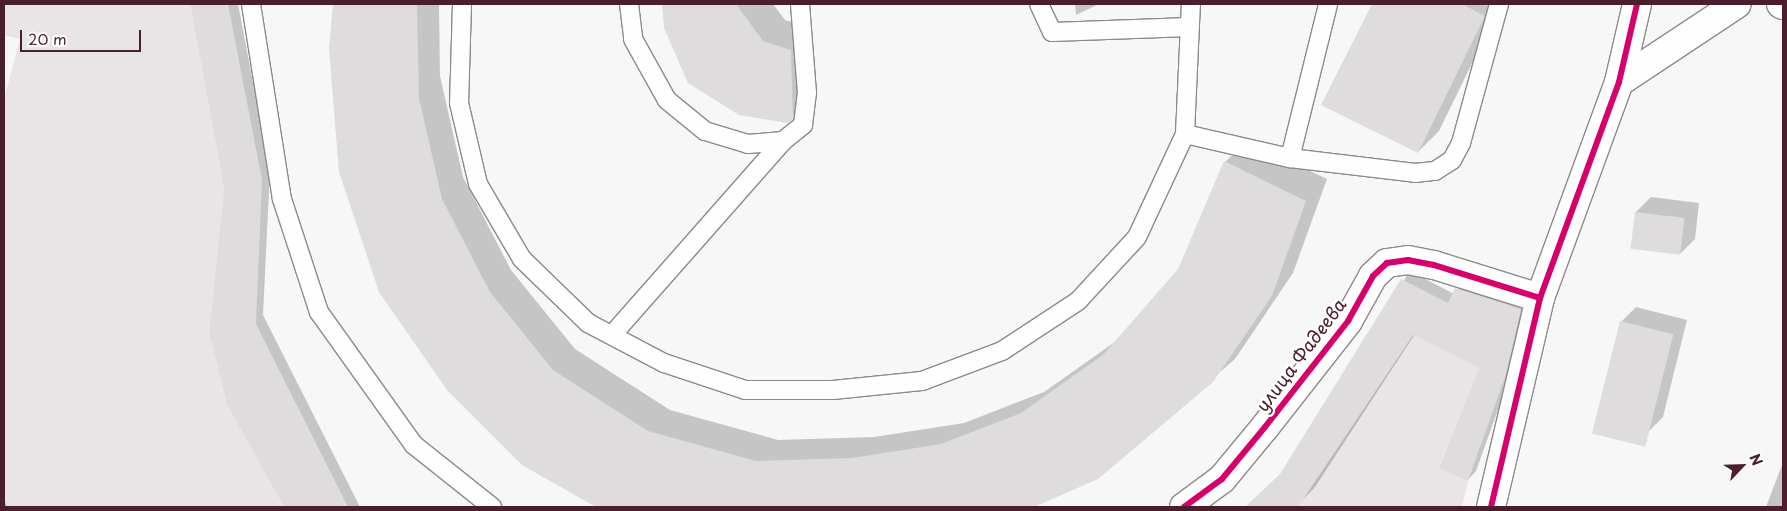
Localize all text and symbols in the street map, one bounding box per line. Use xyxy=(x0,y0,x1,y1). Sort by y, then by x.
scale bar xyxy=(22,20,144,52)
text: 20 m xyxy=(28,27,67,50)
street label: улица Фадеева xyxy=(1251,294,1351,416)
north arrow xyxy=(1717,441,1767,491)
text: N xyxy=(1744,450,1768,469)

